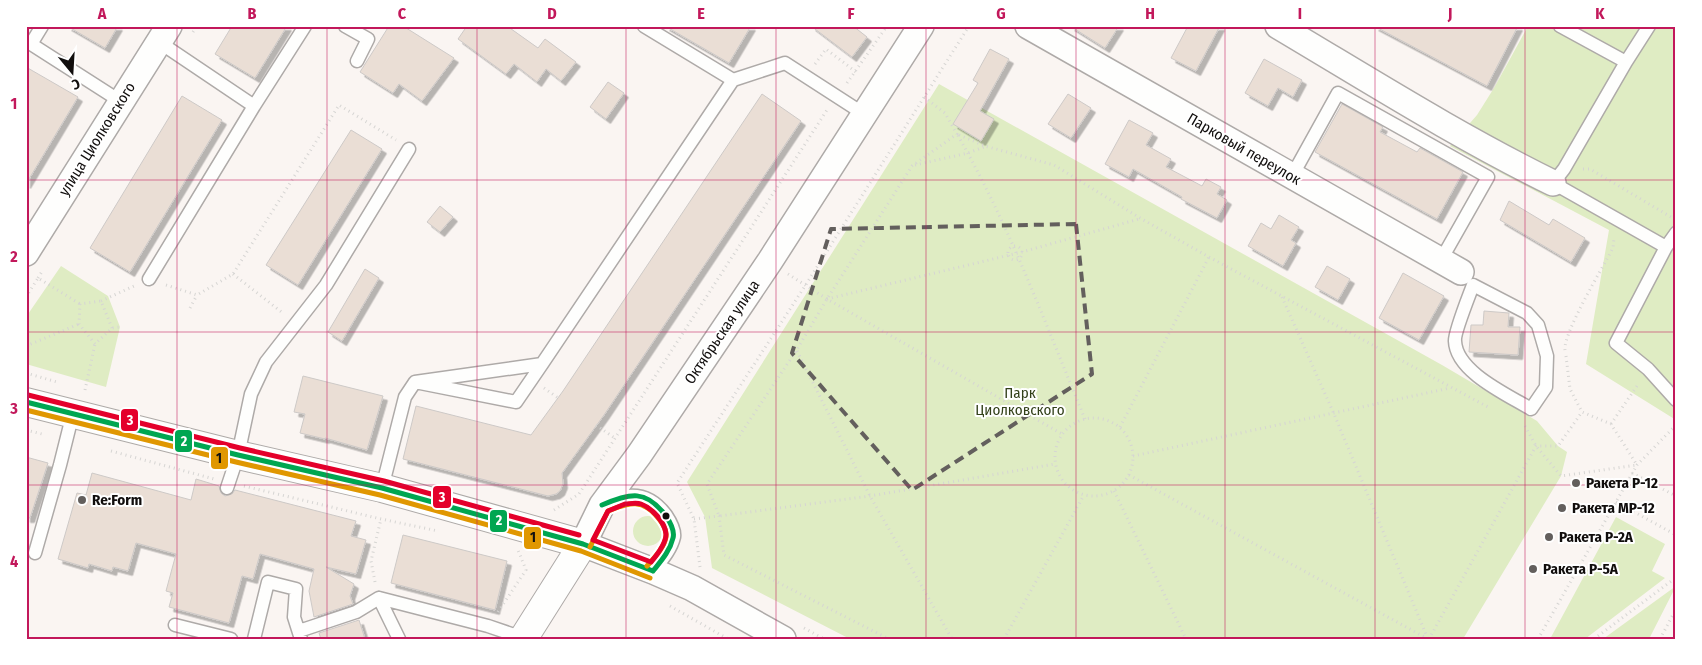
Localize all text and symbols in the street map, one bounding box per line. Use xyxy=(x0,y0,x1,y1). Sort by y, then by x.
text: A xyxy=(97,4,107,23)
text: B xyxy=(248,4,257,23)
text: C xyxy=(398,4,407,23)
text: D xyxy=(547,4,557,23)
text: E xyxy=(697,4,705,23)
text: F xyxy=(847,4,855,23)
text: G xyxy=(996,4,1006,23)
text: H xyxy=(1145,4,1155,23)
text: I xyxy=(1298,4,1302,23)
text: J xyxy=(1447,4,1452,23)
text: K xyxy=(1595,4,1605,23)
north arrow xyxy=(48,48,98,98)
text: С xyxy=(69,75,82,93)
street label: улица Циолковского xyxy=(55,79,139,199)
text: 1 xyxy=(11,94,17,113)
street label: Парковый переулок xyxy=(1184,109,1304,189)
text: 2 xyxy=(9,247,18,266)
street label: Октябрьская улица xyxy=(681,277,763,387)
park label: Парк Циолковского xyxy=(975,384,1065,419)
text: 3 xyxy=(9,399,18,418)
line badge: 3 xyxy=(120,408,139,432)
text: 3 xyxy=(126,412,134,429)
line badge: 2 xyxy=(174,429,193,453)
text: 2 xyxy=(180,433,188,450)
line badge: 1 xyxy=(210,446,229,470)
text: 1 xyxy=(216,450,222,467)
place label: Ракета Р-12 xyxy=(1586,474,1658,492)
marker: Ракета Р-12 xyxy=(1570,477,1582,489)
line badge: 3 xyxy=(432,485,452,509)
text: 3 xyxy=(438,489,446,506)
place label: Re:Form xyxy=(92,491,142,509)
marker: Re:Form xyxy=(76,494,88,506)
place label: Ракета МР-12 xyxy=(1572,499,1655,517)
marker: Ракета МР-12 xyxy=(1556,502,1568,514)
line badge: 2 xyxy=(489,509,508,533)
unlabelled marker xyxy=(661,511,671,521)
text: 2 xyxy=(495,512,503,529)
line badge: 1 xyxy=(523,526,542,550)
place label: Ракета Р-2А xyxy=(1559,528,1634,546)
text: 1 xyxy=(530,529,536,546)
marker: Ракета Р-2А xyxy=(1543,531,1555,543)
text: 4 xyxy=(10,552,18,571)
place label: Ракета Р-5А xyxy=(1543,560,1619,578)
marker: Ракета Р-5А xyxy=(1527,563,1539,575)

